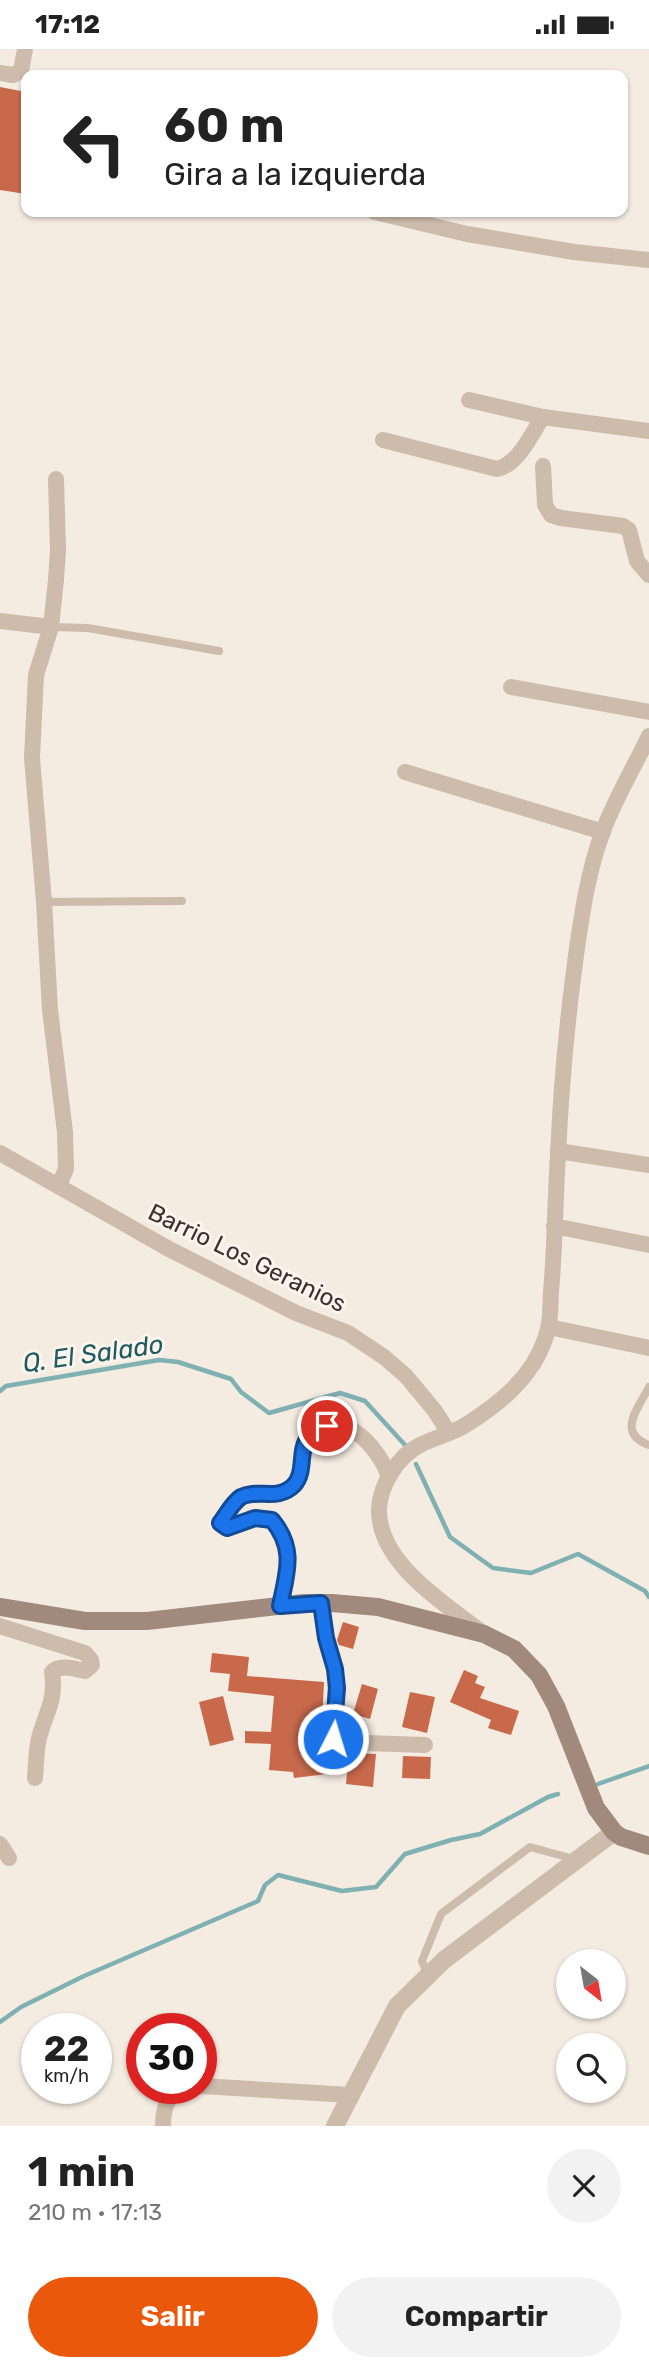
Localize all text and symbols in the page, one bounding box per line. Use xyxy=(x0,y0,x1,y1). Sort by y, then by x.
text: 17:12 xyxy=(35,9,100,40)
text: 60 m xyxy=(164,96,285,154)
icon: left xyxy=(49,98,140,189)
text: Gira a la izquierda xyxy=(164,155,426,193)
street label: Barrio Los Geranios xyxy=(144,1198,350,1318)
water label: Q. El Salado xyxy=(21,1329,165,1379)
pin xyxy=(297,1396,357,1456)
icon: arrive xyxy=(308,1407,346,1445)
position arrow xyxy=(296,1702,370,1776)
north arrow xyxy=(556,1949,626,2019)
map controls xyxy=(556,1949,626,2103)
speed limit sign: 30 xyxy=(126,2013,217,2104)
text: 22 xyxy=(44,2028,89,2070)
button: search xyxy=(556,2033,626,2103)
text: km/h xyxy=(44,2065,89,2087)
text: 1 min xyxy=(28,2147,135,2197)
button: close xyxy=(547,2149,621,2223)
text: 210 m · 17:13 xyxy=(28,2198,162,2226)
button: Salir xyxy=(28,2277,318,2357)
button: Compartir xyxy=(332,2277,621,2357)

